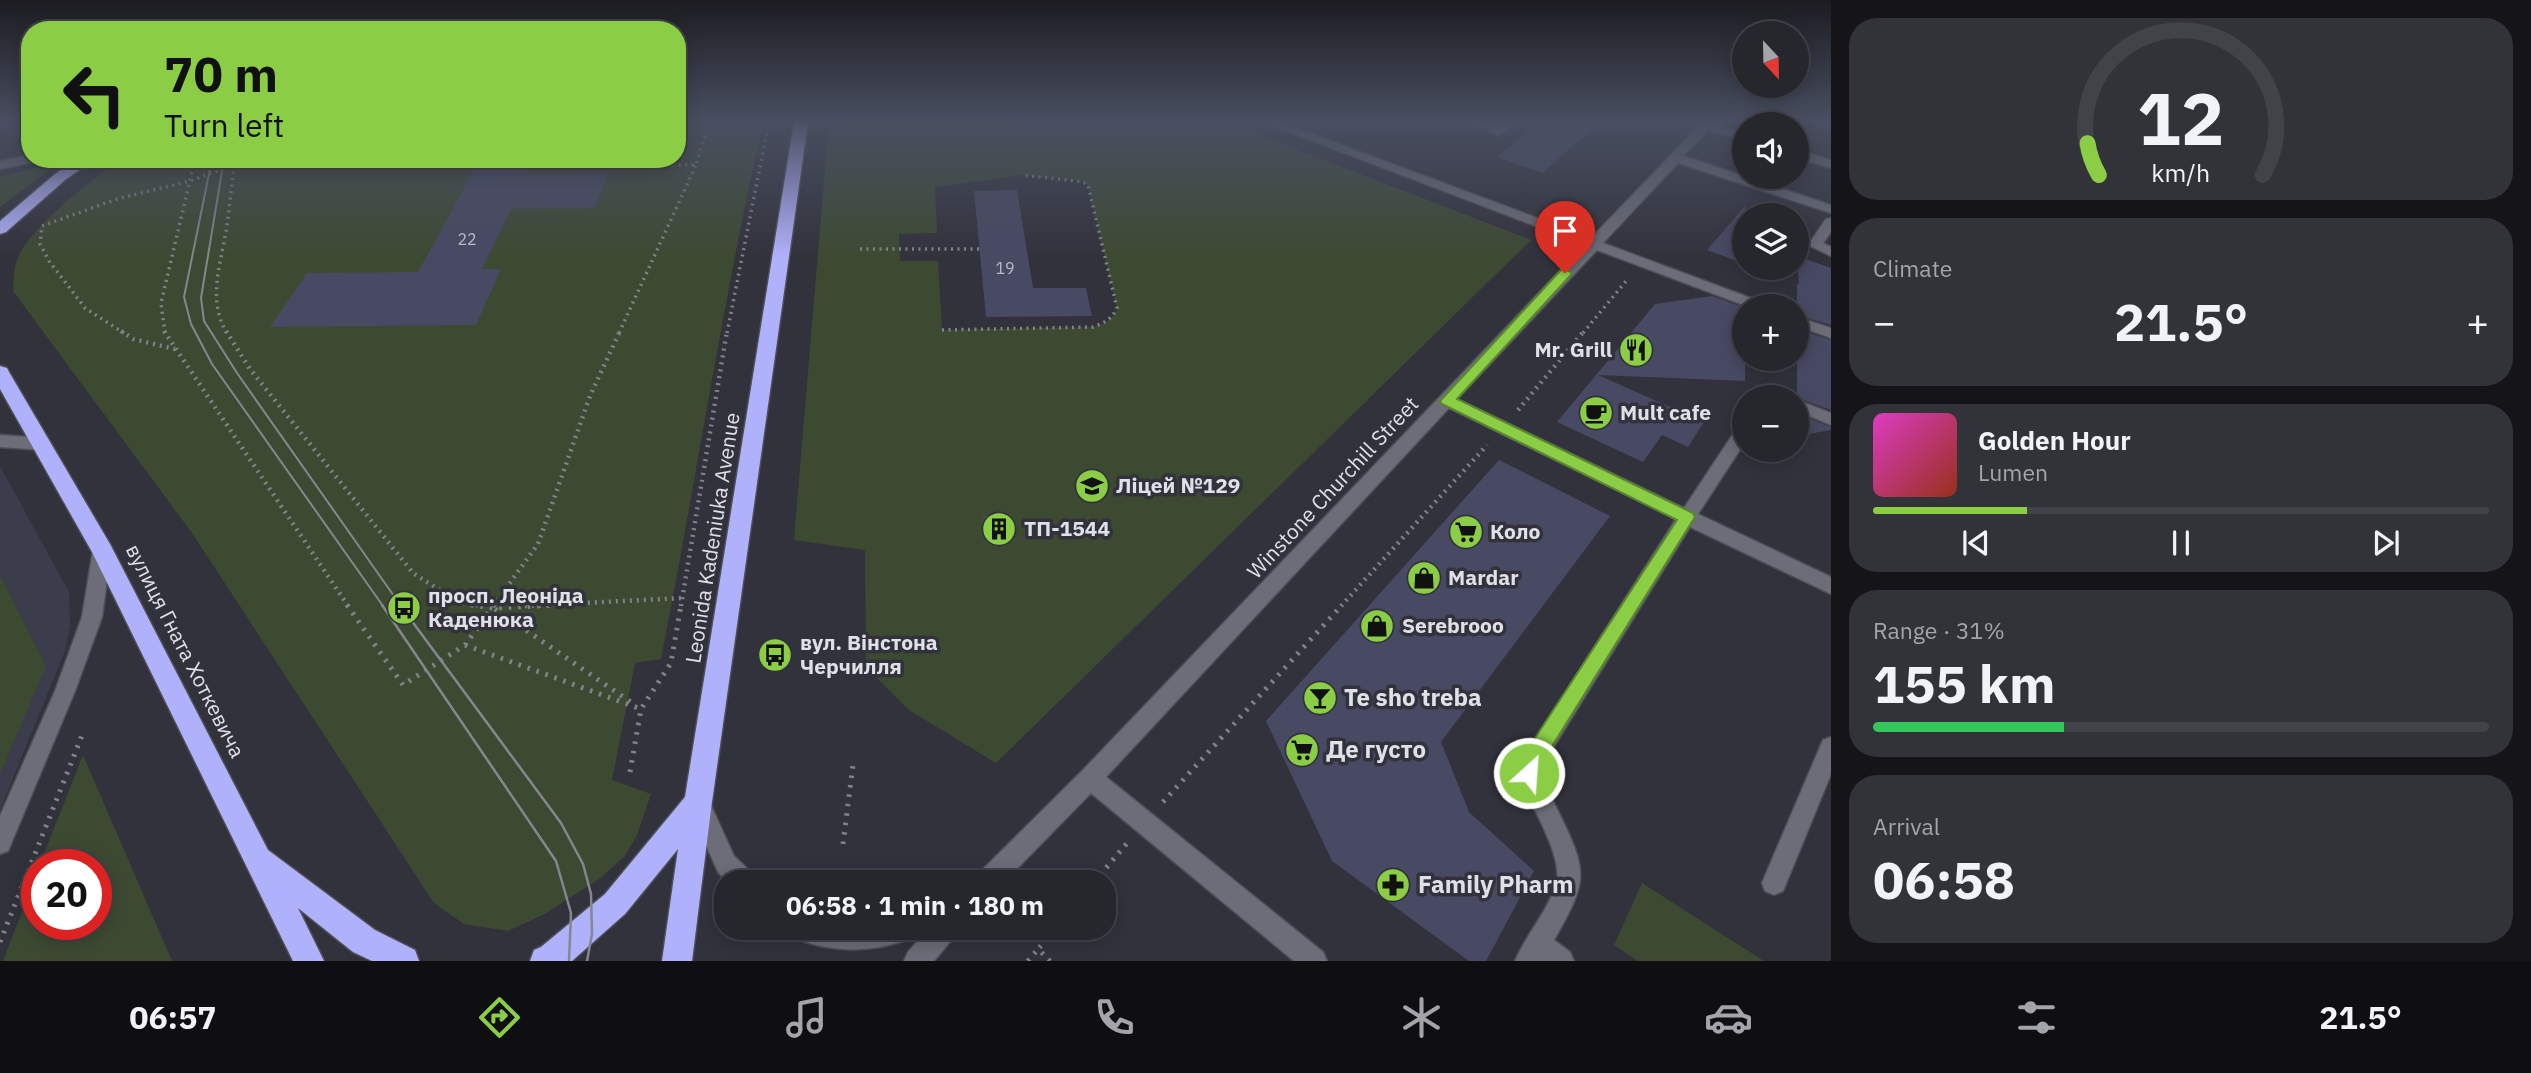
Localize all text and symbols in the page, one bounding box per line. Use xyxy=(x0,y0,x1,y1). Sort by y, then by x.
north arrow xyxy=(1732,21,1810,98)
map controls xyxy=(1732,21,1809,462)
text: 70 m xyxy=(164,42,278,105)
icon: left xyxy=(49,49,140,140)
text: 12 xyxy=(2137,70,2225,165)
text: Turn left xyxy=(164,104,284,146)
button: sound xyxy=(1732,112,1809,189)
text: km/h xyxy=(2152,156,2210,189)
pin xyxy=(1535,201,1595,273)
button: layers xyxy=(1732,203,1809,280)
icon: arrive xyxy=(1546,212,1584,250)
house number: 22 xyxy=(457,229,477,249)
text: Climate xyxy=(1873,253,1952,283)
house number: 19 xyxy=(995,258,1015,278)
text: 21.5° xyxy=(2114,288,2248,355)
button: + xyxy=(1732,294,1809,371)
text: − xyxy=(1873,297,1896,346)
text: + xyxy=(2466,297,2489,346)
restaurant icon: Mr. Grill xyxy=(1617,331,1655,369)
place label: Mr. Grill xyxy=(1534,335,1612,363)
button: − xyxy=(1732,385,1809,462)
street label: Winstone Churchill Street xyxy=(1240,390,1424,584)
cafe icon: Mult cafe xyxy=(1577,394,1615,432)
place label: Mult cafe xyxy=(1620,398,1711,426)
street label: Leonida Kadeniuka Avenue xyxy=(678,411,746,665)
text: Golden Hour xyxy=(1978,423,2131,457)
text: Lumen xyxy=(1978,457,2048,487)
school or university icon: Ліцей №129 xyxy=(1073,467,1111,505)
place label: Ліцей №129 xyxy=(1116,471,1240,499)
building icon: ТП-1544 xyxy=(980,510,1018,548)
supermarket icon: Коло xyxy=(1447,513,1485,551)
place label: ТП-1544 xyxy=(1024,514,1110,542)
place label: Коло xyxy=(1490,517,1540,545)
icon: previous xyxy=(1957,524,1995,562)
icon: pause xyxy=(2162,524,2200,562)
icon: next xyxy=(2367,524,2405,562)
street label: вулиця Гната Хоткевича xyxy=(120,539,252,762)
shop icon: Mardar xyxy=(1405,559,1443,597)
place label: Mardar xyxy=(1448,563,1519,591)
place label: просп. Леоніда Каденюка xyxy=(428,581,584,633)
bus stop icon: просп. Леоніда Каденюка xyxy=(385,589,423,627)
shop icon: Serebrooo xyxy=(1358,607,1396,645)
place label: Serebrooo xyxy=(1402,611,1504,639)
text: Range · 31% xyxy=(1873,615,2005,645)
place label: вул. Вінстона Черчилля xyxy=(800,628,938,680)
bus stop icon: вул. Вінстона Черчилля xyxy=(756,636,794,674)
text: 155 km xyxy=(1873,650,2055,717)
bar icon: Te sho treba xyxy=(1301,679,1339,717)
place label: Te sho treba xyxy=(1344,681,1482,713)
supermarket icon: Де густо xyxy=(1283,731,1321,769)
place label: Де густо xyxy=(1326,733,1426,765)
position arrow xyxy=(1492,736,1566,810)
text: Arrival xyxy=(1873,811,1940,841)
text: 06:58 xyxy=(1873,846,2015,913)
speed limit sign: 20 xyxy=(21,849,112,940)
pharmacy icon: Family Pharm xyxy=(1374,866,1412,904)
place label: Family Pharm xyxy=(1418,868,1574,900)
text: 06:58 · 1 min · 180 m xyxy=(786,888,1044,922)
icon: directions xyxy=(475,993,524,1042)
icon: music xyxy=(782,993,831,1042)
icon: phone xyxy=(1090,993,1139,1042)
icon: climate xyxy=(1397,993,1446,1042)
icon: car xyxy=(1704,993,1753,1042)
icon: filters xyxy=(2012,993,2061,1042)
text: 06:57 xyxy=(129,996,217,1038)
text: 21.5° xyxy=(2319,996,2402,1038)

